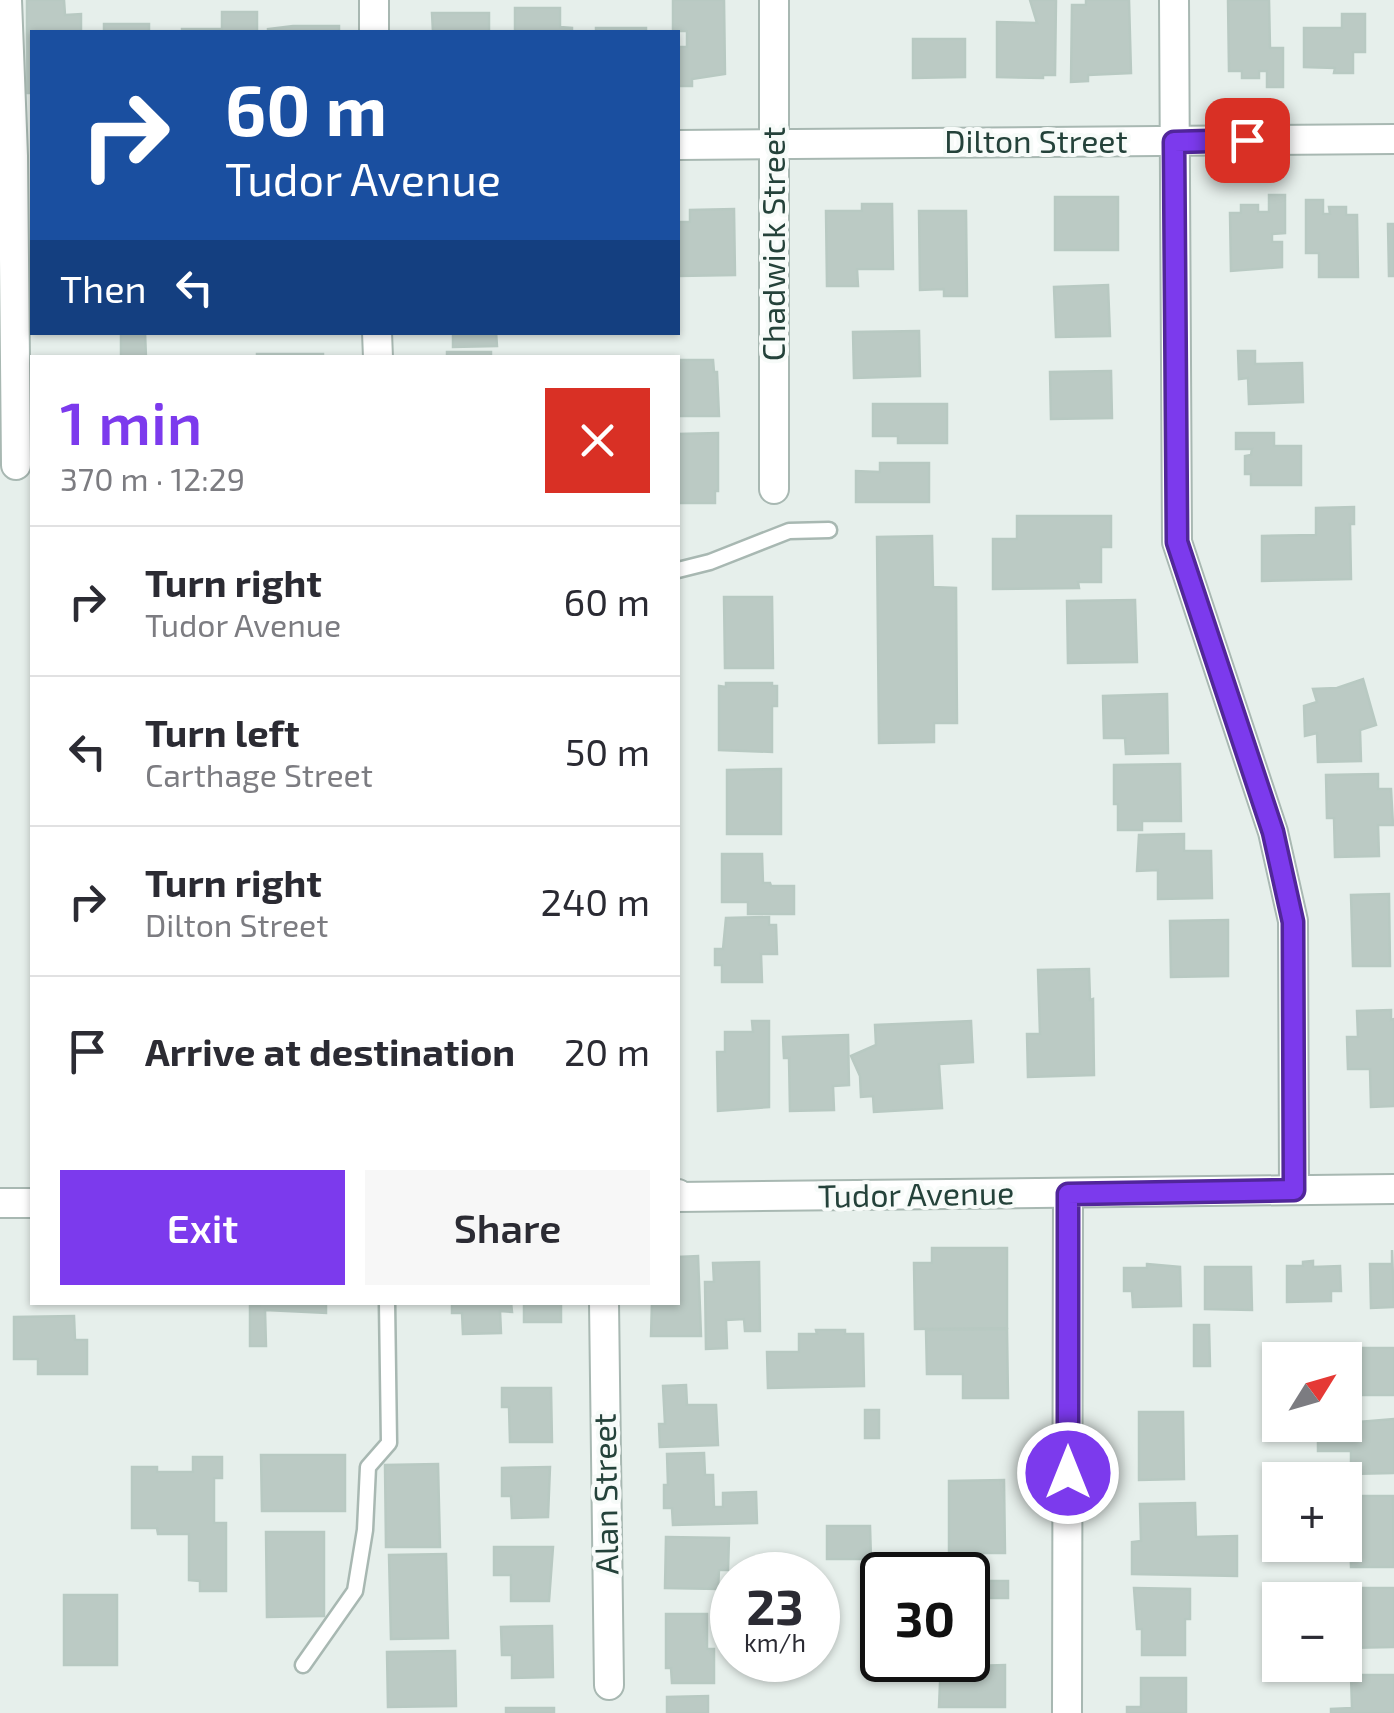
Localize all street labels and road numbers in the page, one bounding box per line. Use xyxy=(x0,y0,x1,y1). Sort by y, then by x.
street label: Dilton Street xyxy=(944,121,1128,159)
street label: Chadwick Street xyxy=(753,127,791,361)
street label: Tudor Avenue xyxy=(818,1172,1014,1214)
street label: Alan Street xyxy=(584,1413,624,1575)

